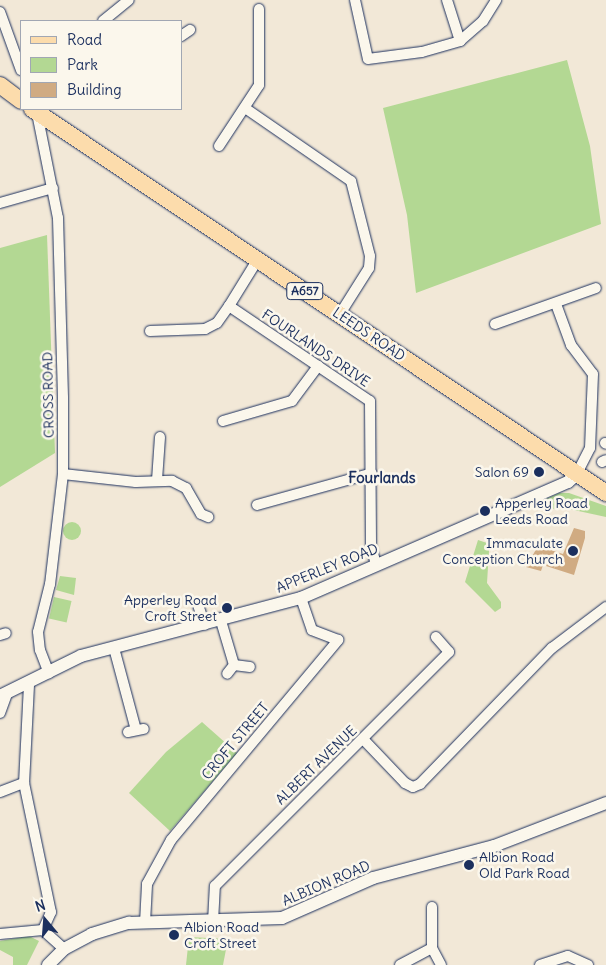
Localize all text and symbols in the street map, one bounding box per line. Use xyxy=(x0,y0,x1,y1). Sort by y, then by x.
legend xyxy=(20,20,182,110)
text: Road xyxy=(67,30,102,49)
text: Park xyxy=(67,55,98,74)
text: Building xyxy=(67,80,122,99)
road number: A657 xyxy=(286,282,324,300)
street label: LEEDS ROAD xyxy=(330,304,408,364)
street label: FOURLANDS DRIVE xyxy=(259,306,373,390)
street label: CROSS ROAD xyxy=(39,352,57,438)
place label: Salon 69 xyxy=(475,464,529,480)
marker: Salon 69 xyxy=(533,466,545,478)
district label: Fourlands xyxy=(348,469,416,487)
place label: Apperley Road Leeds Road xyxy=(495,495,588,528)
marker: Apperley Road Leeds Road xyxy=(479,505,491,517)
place label: Immaculate Conception Church xyxy=(442,535,563,568)
street label: APPERLEY ROAD xyxy=(274,540,380,596)
marker: Immaculate Conception Church xyxy=(567,545,579,557)
place label: Apperley Road Croft Street xyxy=(124,592,217,624)
marker: Apperley Road Croft Street xyxy=(221,602,233,614)
street label: CROFT STREET xyxy=(198,699,272,783)
street label: ALBERT AVENUE xyxy=(272,722,360,808)
place label: Albion Road Old Park Road xyxy=(479,849,570,882)
street label: ALBION ROAD xyxy=(279,857,373,909)
marker: Albion Road Old Park Road xyxy=(463,859,475,871)
north arrow xyxy=(20,895,70,945)
text: N xyxy=(33,896,48,916)
place label: Albion Road Croft Street xyxy=(184,919,259,952)
marker: Albion Road Croft Street xyxy=(168,929,180,941)

